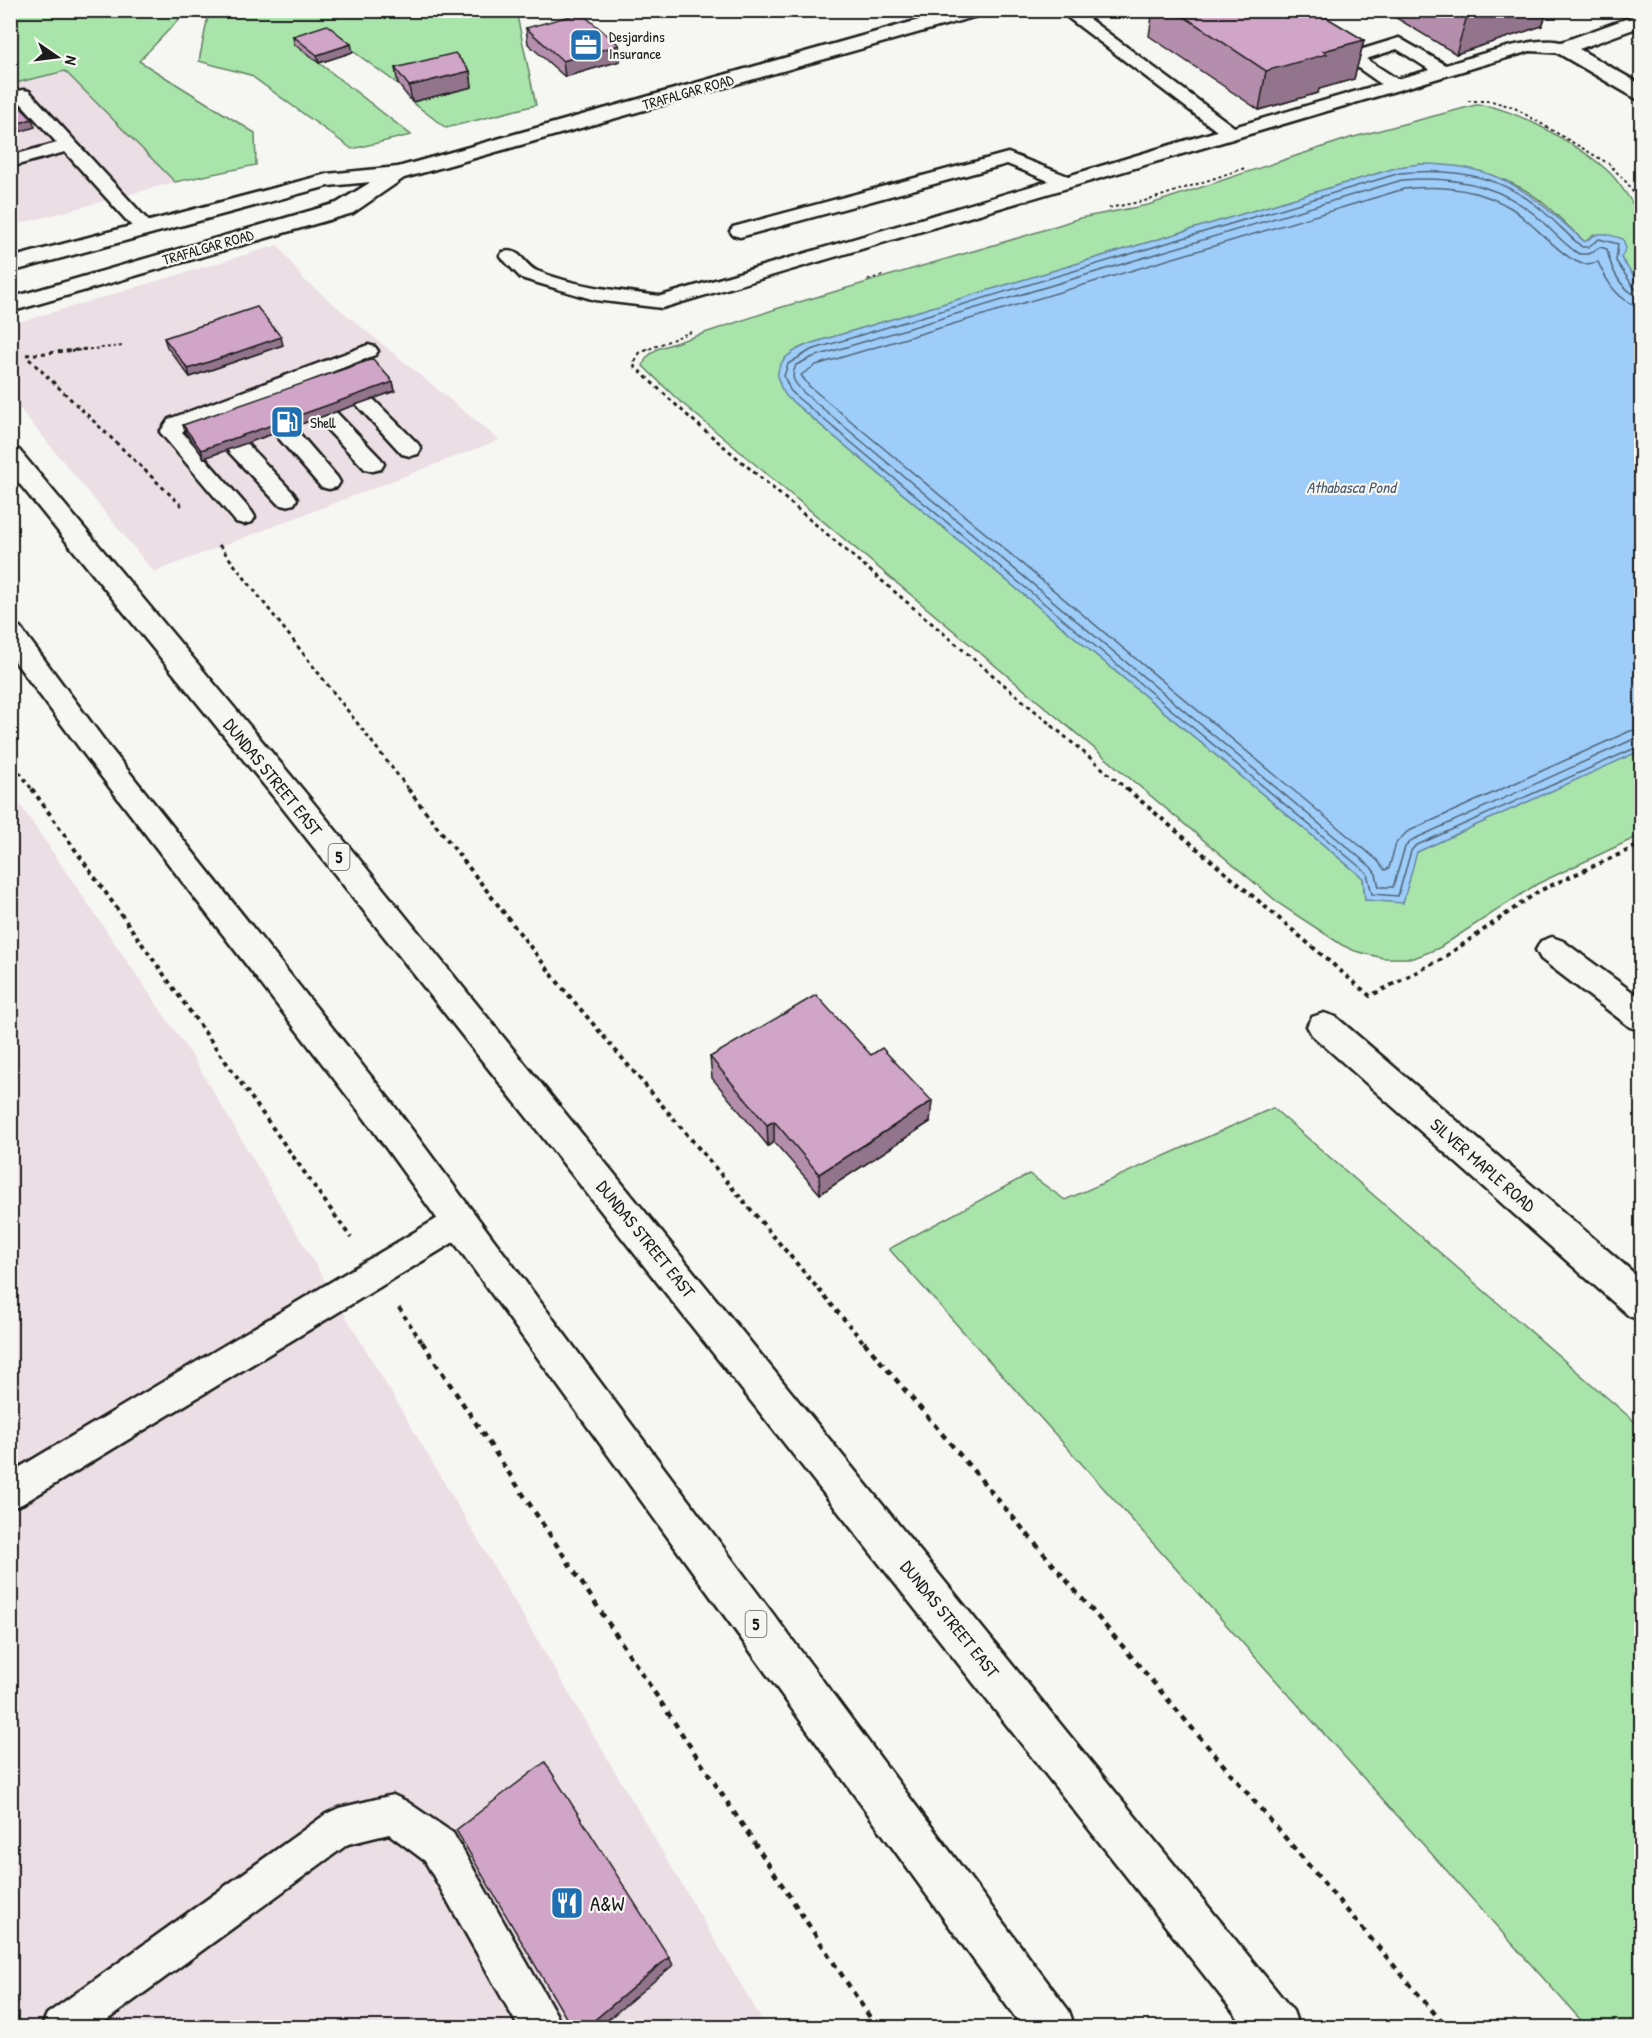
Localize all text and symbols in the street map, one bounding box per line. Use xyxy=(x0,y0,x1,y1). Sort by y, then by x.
place label: Desjardins Insurance xyxy=(609,26,665,64)
north arrow xyxy=(27,27,87,87)
office icon: Desjardins Insurance xyxy=(568,27,604,63)
text: N xyxy=(60,54,83,68)
street label: TRAFALGAR ROAD xyxy=(640,69,737,115)
street label: TRAFALGAR ROAD xyxy=(160,224,257,270)
fuel station icon: Shell xyxy=(269,404,305,440)
place label: Shell xyxy=(310,412,336,433)
water label: Athabasca Pond xyxy=(1306,476,1398,498)
street label: DUNDAS STREET EAST xyxy=(218,713,329,841)
road number: 5 xyxy=(328,844,350,870)
street label: SILVER MAPLE ROAD xyxy=(1425,1112,1541,1218)
street label: DUNDAS STREET EAST xyxy=(591,1175,702,1303)
street label: DUNDAS STREET EAST xyxy=(895,1555,1006,1683)
road number: 5 xyxy=(746,1611,766,1637)
restaurant icon: A&W xyxy=(549,1885,585,1921)
place label: A&W xyxy=(590,1889,624,1918)

